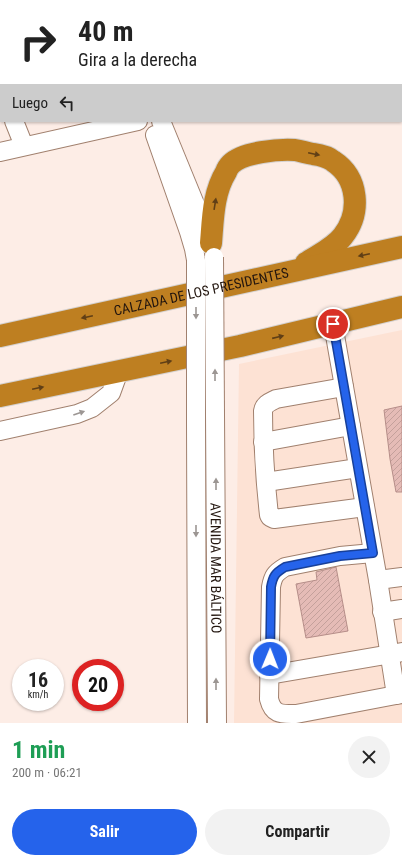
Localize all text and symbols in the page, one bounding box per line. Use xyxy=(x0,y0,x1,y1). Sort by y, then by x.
text: 40 m xyxy=(78,15,134,48)
icon: right xyxy=(12,16,64,68)
text: Gira a la derecha xyxy=(78,49,197,70)
icon: left xyxy=(56,92,78,114)
text: Luego xyxy=(12,94,48,112)
one-way arrow xyxy=(308,152,320,158)
one-way arrow xyxy=(212,198,218,210)
one-way arrow xyxy=(358,253,370,259)
street label: CALZADA DE LOS PRESIDENTES xyxy=(112,264,290,319)
one-way arrow xyxy=(193,307,199,320)
pin xyxy=(316,307,350,341)
icon: arrive xyxy=(322,313,344,335)
one-way arrow xyxy=(80,314,93,320)
one-way arrow xyxy=(272,334,284,340)
one-way arrow xyxy=(159,358,172,364)
one-way arrow xyxy=(212,368,218,381)
one-way arrow xyxy=(32,385,44,391)
one-way arrow xyxy=(73,409,85,415)
one-way arrow xyxy=(213,477,219,490)
street label: AVENIDA MAR BÁLTICO xyxy=(208,503,225,633)
one-way arrow xyxy=(193,525,200,537)
position arrow xyxy=(249,638,291,680)
speed limit sign: 20 xyxy=(72,659,124,711)
text: 16 xyxy=(28,668,48,692)
one-way arrow xyxy=(213,677,219,690)
text: km/h xyxy=(28,689,48,700)
text: 1 min xyxy=(12,736,65,764)
button: close xyxy=(348,736,390,778)
text: 200 m · 06:21 xyxy=(12,765,82,780)
button: Salir xyxy=(12,809,197,855)
button: Compartir xyxy=(205,809,390,855)

